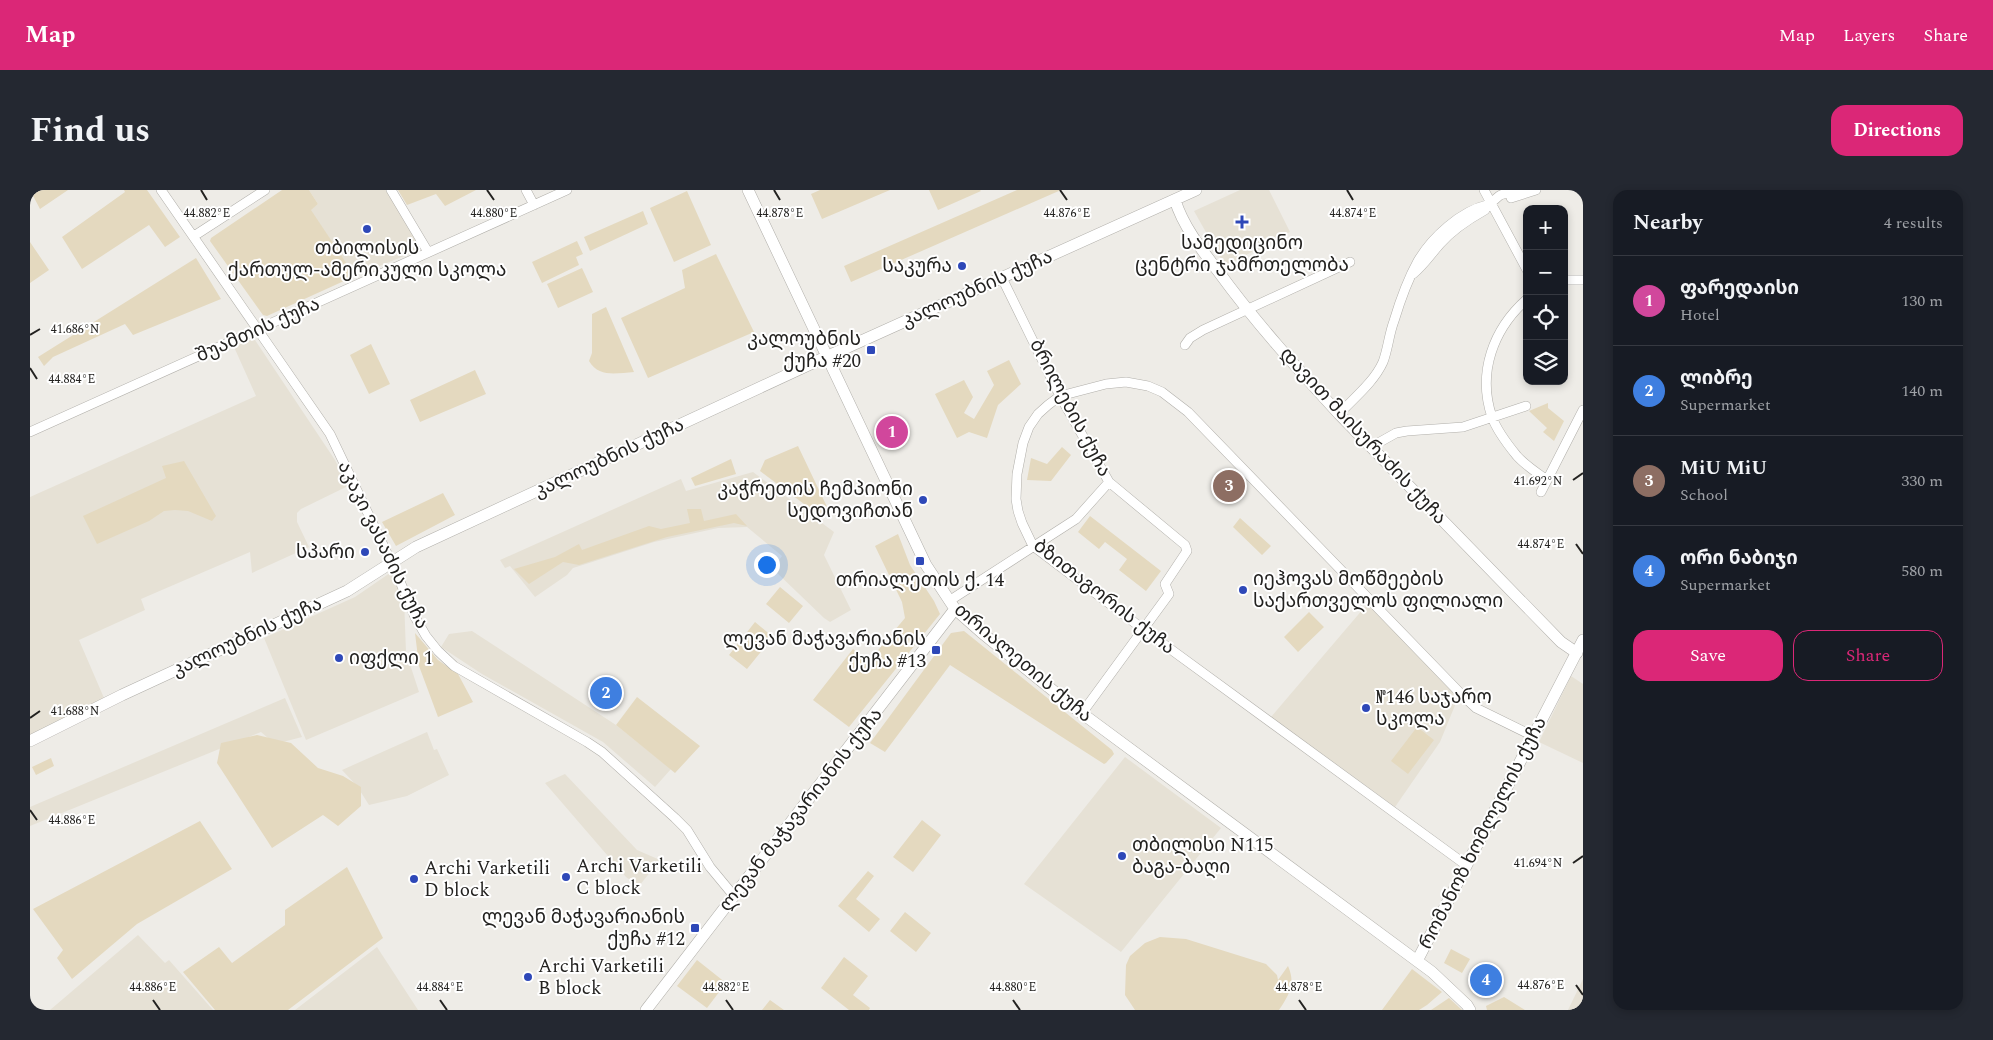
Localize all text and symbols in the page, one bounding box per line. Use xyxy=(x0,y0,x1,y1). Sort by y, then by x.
text: Map xyxy=(25,17,75,53)
text: Map xyxy=(1779,22,1815,49)
text: Layers xyxy=(1843,22,1895,49)
text: Share xyxy=(1923,22,1968,49)
text: Find us xyxy=(30,104,150,157)
button: Directions xyxy=(1831,105,1963,156)
text: 44.882°E xyxy=(184,204,230,223)
text: 44.880°E xyxy=(471,204,517,223)
text: 44.878°E xyxy=(757,204,803,223)
text: 44.876°E xyxy=(1044,204,1090,223)
text: 44.874°E xyxy=(1330,204,1376,223)
map controls xyxy=(1523,205,1568,385)
button: + xyxy=(1523,205,1568,250)
text: Nearby xyxy=(1633,207,1703,239)
text: 4 results xyxy=(1884,211,1943,235)
marker: სამედიცინო ცენტრი ჯამრთელობა xyxy=(1235,215,1249,229)
marker: თბილისის ქართულ-ამერიკული სკოლა xyxy=(361,223,373,235)
place label: სამედიცინო ცენტრი ჯამრთელობა xyxy=(1135,229,1349,280)
place label: თბილისის ქართულ-ამერიკული სკოლა xyxy=(228,234,506,285)
street label: კალოუბნის ქუჩა xyxy=(897,243,1057,335)
button: − xyxy=(1523,250,1568,295)
place label: საკურა xyxy=(882,252,952,281)
marker: საკურა xyxy=(956,260,968,272)
text: ფარედაისი xyxy=(1680,274,1799,303)
text: 1 xyxy=(1645,289,1653,313)
text: 130 m xyxy=(1901,289,1943,313)
street label: შუამთის ქუჩა xyxy=(191,290,325,370)
button: locate xyxy=(1523,295,1568,340)
text: Hotel xyxy=(1680,303,1720,327)
text: 41.686°N xyxy=(51,320,99,339)
place label: კალოუბნის ქუჩა #20 xyxy=(747,325,861,376)
street label: ბრილების ქუჩა xyxy=(1021,334,1119,482)
street label: დავით მაისურაძის ქუჩა xyxy=(1273,340,1453,532)
button: layers xyxy=(1523,340,1568,385)
marker: კალოუბნის ქუჩა #20 xyxy=(865,344,877,356)
text: ლიბრე xyxy=(1680,364,1753,393)
text: 44.884°E xyxy=(49,370,95,389)
text: 2 xyxy=(1645,379,1653,403)
text: 140 m xyxy=(1901,379,1943,403)
text: Supermarket xyxy=(1680,393,1771,417)
street label: კალოუბნის ქუჩა xyxy=(529,410,689,506)
pin: 1 xyxy=(876,413,908,451)
text: MiU MiU xyxy=(1680,454,1767,483)
street label: აკაკი ვასაძის ქუჩა xyxy=(330,456,436,634)
pin: 3 xyxy=(1213,467,1245,505)
text: 3 xyxy=(1645,469,1653,493)
text: 330 m xyxy=(1901,469,1943,493)
text: 41.692°N xyxy=(1514,472,1562,491)
place label: კაჭრეთის ჩემპიონი სედოვიჩთან xyxy=(717,475,913,526)
text: School xyxy=(1680,483,1728,507)
marker: კაჭრეთის ჩემპიონი სედოვიჩთან xyxy=(917,494,929,506)
street label: ბზითაგორის ქუჩა xyxy=(1027,532,1181,662)
text: 44.874°E xyxy=(1518,535,1564,554)
place label: სპარი xyxy=(296,538,355,567)
text: ორი ნაბიჯი xyxy=(1680,544,1798,573)
marker: სპარი xyxy=(359,546,371,558)
your location xyxy=(754,552,780,578)
marker: თრიალეთის ქ. 14 xyxy=(914,555,926,567)
text: 4 xyxy=(1645,559,1653,583)
text: 580 m xyxy=(1901,559,1943,583)
place label: იეჰოვას მოწმეების საქართველოს ფილიალი xyxy=(1253,565,1503,616)
place label: თრიალეთის ქ. 14 xyxy=(836,566,1005,595)
text: Supermarket xyxy=(1680,573,1771,597)
marker: იეჰოვას მოწმეების საქართველოს ფილიალი xyxy=(1237,584,1249,596)
street label: კალოუბნის ქუჩა xyxy=(167,589,327,685)
street label: თრიალეთის ქუჩა xyxy=(947,596,1099,730)
place label: ლევან მაჭავარიანის ქუჩა #13 xyxy=(723,625,926,676)
button: Save xyxy=(1633,630,1783,681)
button: Share xyxy=(1793,630,1943,681)
place label: იფქლი 1 xyxy=(349,644,433,673)
marker: ლევან მაჭავარიანის ქუჩა #13 xyxy=(930,644,942,656)
marker: იფქლი 1 xyxy=(333,652,345,664)
pin: 2 xyxy=(590,674,622,712)
place label: №146 საჯარო სკოლა xyxy=(1376,683,1492,734)
text: 41.688°N xyxy=(51,702,99,721)
street label: ლევან მაჭავარიანის ქუჩა xyxy=(712,702,890,918)
marker: №146 საჯარო სკოლა xyxy=(1360,702,1372,714)
street label: რომანოზ ხომლელის ქუჩა xyxy=(1412,712,1554,954)
text: 44.886°E xyxy=(49,811,95,830)
place label: თბილისი N115 ბაგა-ბაღი xyxy=(1132,831,1274,882)
marker: თბილისი N115 ბაგა-ბაღი xyxy=(1116,850,1128,862)
place label: Archi Varketili C block xyxy=(576,852,702,903)
place label: Archi Varketili D block xyxy=(424,854,550,905)
text: 41.694°N xyxy=(1514,854,1562,873)
marker: Archi Varketili C block xyxy=(560,871,572,883)
marker: Archi Varketili D block xyxy=(408,873,420,885)
place label: ლევან მაჭავარიანის ქუჩა #12 xyxy=(482,903,685,954)
marker: ლევან მაჭავარიანის ქუჩა #12 xyxy=(689,922,701,934)
place label: Archi Varketili B block xyxy=(538,952,664,1003)
pin: 4 xyxy=(1470,961,1502,999)
marker: Archi Varketili B block xyxy=(522,971,534,983)
text: 44.876°E xyxy=(1518,976,1564,995)
text: 44.886°E xyxy=(130,978,176,997)
text: 44.884°E xyxy=(417,978,463,997)
text: 44.882°E xyxy=(703,978,749,997)
text: 44.880°E xyxy=(990,978,1036,997)
text: 44.878°E xyxy=(1276,978,1322,997)

